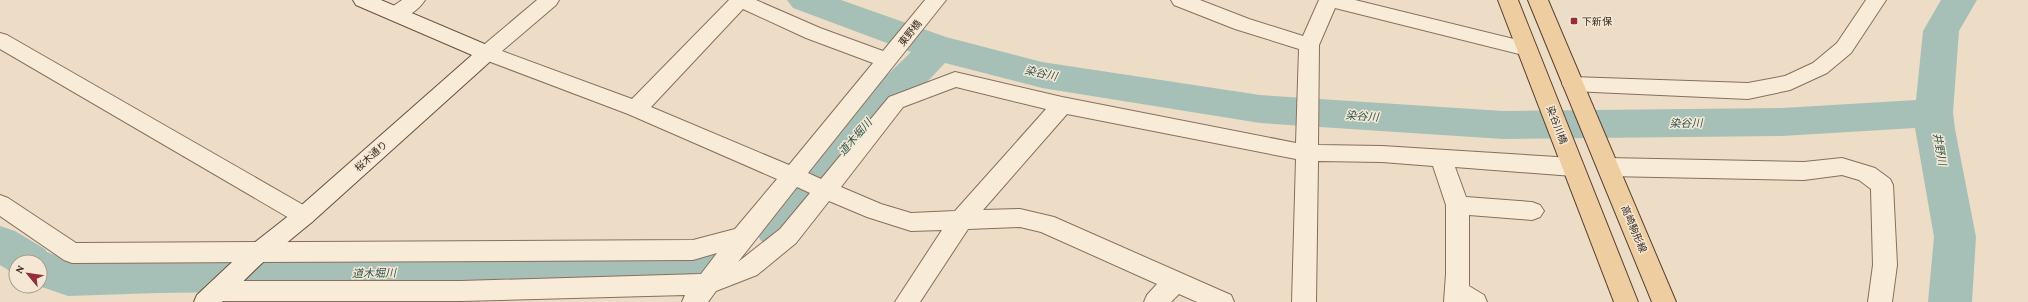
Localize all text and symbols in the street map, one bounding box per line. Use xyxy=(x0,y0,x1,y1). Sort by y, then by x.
marker: 下新保 xyxy=(1569,16,1579,26)
place label: 下新保 xyxy=(1582,16,1613,27)
street label: 東野橋 xyxy=(896,18,924,48)
water label: 染谷川 xyxy=(1024,64,1059,83)
street label: 染谷川橋 xyxy=(1545,104,1569,146)
water label: 染谷川 xyxy=(1345,109,1380,123)
water label: 道木堀川 xyxy=(836,116,875,158)
water label: 染谷川 xyxy=(1669,117,1704,129)
water label: 井野川 xyxy=(1931,132,1949,167)
street label: 桜木通り xyxy=(352,139,390,173)
street label: 高崎駒形線 xyxy=(1619,204,1649,254)
north arrow xyxy=(8,254,48,294)
text: N xyxy=(12,263,27,275)
water label: 道木堀川 xyxy=(352,267,397,279)

